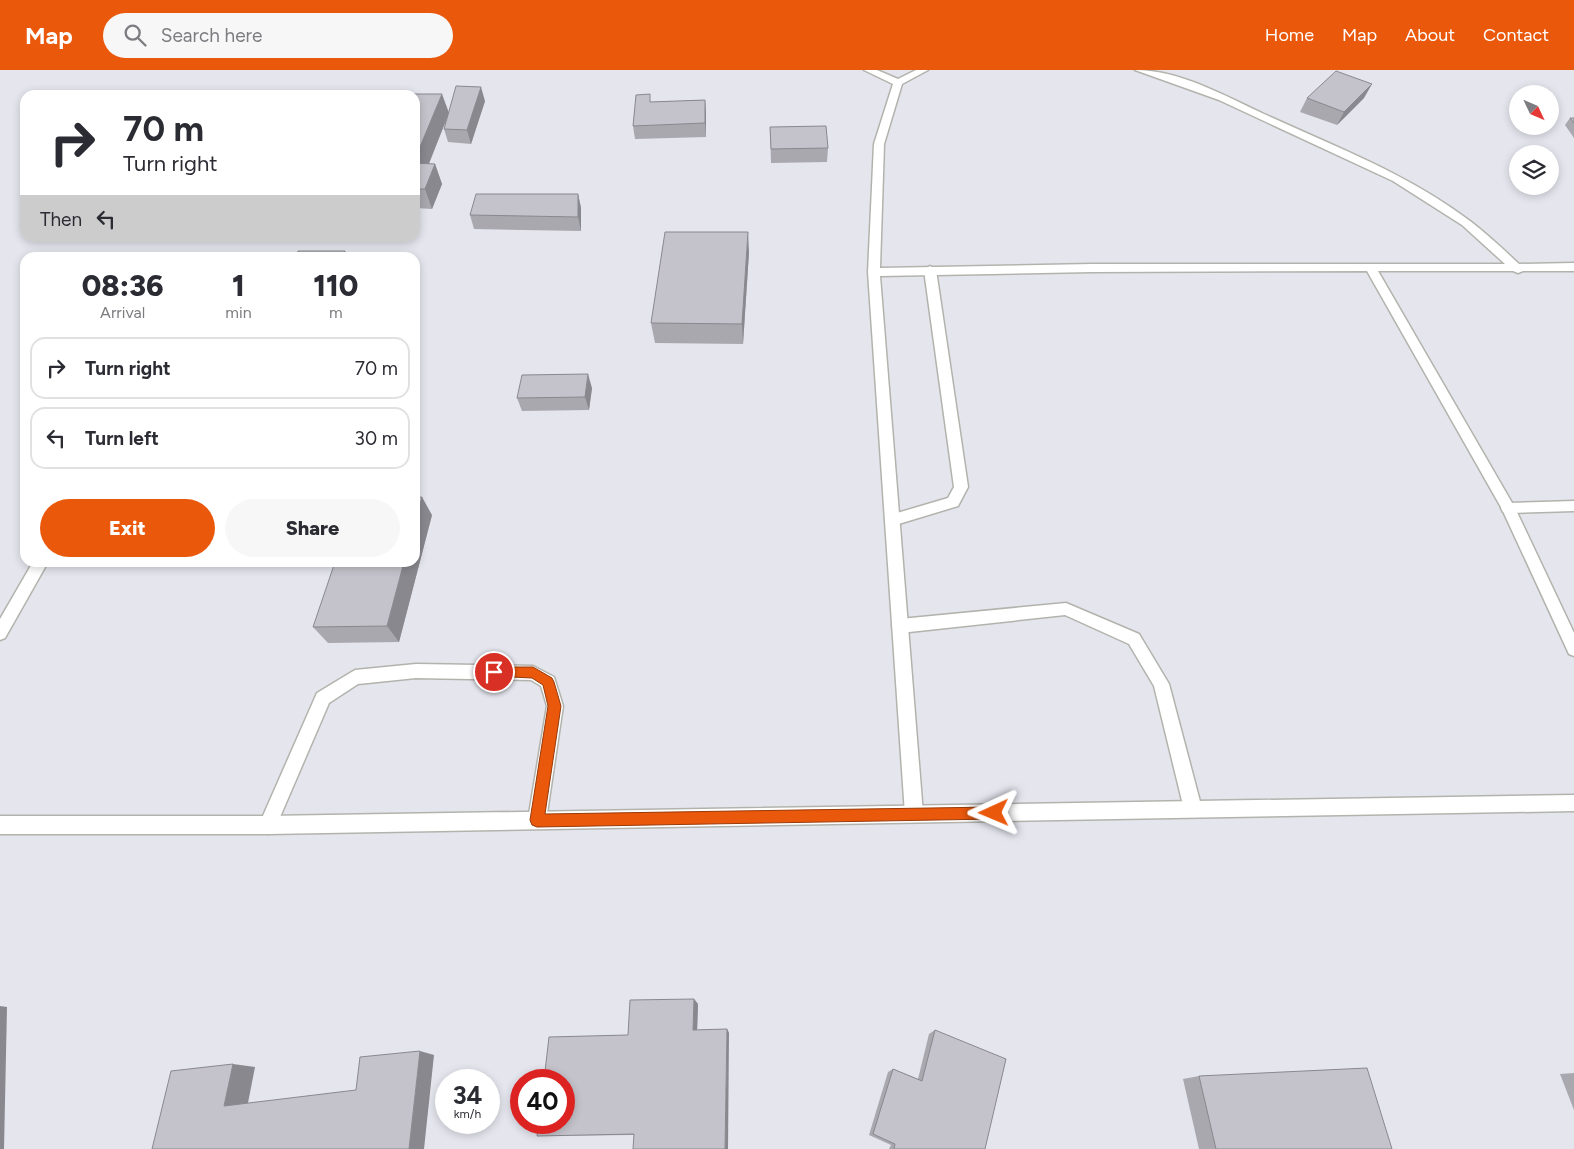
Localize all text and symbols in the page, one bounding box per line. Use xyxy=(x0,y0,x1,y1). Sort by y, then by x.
search box xyxy=(103,13,453,58)
text: Map xyxy=(25,21,73,50)
icon: search xyxy=(121,21,149,49)
text: Search here xyxy=(161,24,262,47)
text: Home xyxy=(1265,24,1314,46)
text: Map xyxy=(1342,24,1377,46)
text: About xyxy=(1405,24,1455,46)
text: Contact xyxy=(1483,24,1549,46)
north arrow xyxy=(1509,85,1559,135)
map controls xyxy=(1509,85,1559,195)
text: 70 m xyxy=(123,108,204,150)
icon: right xyxy=(40,110,105,175)
button: layers xyxy=(1509,145,1559,195)
text: Turn right xyxy=(123,150,218,177)
icon: left xyxy=(92,205,120,233)
text: Then xyxy=(40,208,82,231)
text: 08:36 xyxy=(82,267,164,304)
text: 1 xyxy=(232,267,245,304)
text: 110 xyxy=(313,267,358,304)
text: Arrival xyxy=(100,303,145,322)
text: min xyxy=(225,303,252,322)
text: m xyxy=(329,303,343,322)
icon: right xyxy=(42,354,70,382)
text: Turn right xyxy=(85,357,171,380)
text: 70 m xyxy=(355,357,398,380)
icon: left xyxy=(42,424,70,452)
text: Turn left xyxy=(85,427,159,450)
text: 30 m xyxy=(355,427,398,450)
button: Exit xyxy=(40,499,215,557)
button: Share xyxy=(225,499,400,557)
pin xyxy=(473,651,515,693)
icon: arrive xyxy=(480,658,508,686)
position arrow xyxy=(967,786,1019,838)
speed limit sign: 40 xyxy=(510,1069,575,1134)
text: 34 xyxy=(453,1080,482,1110)
text: km/h xyxy=(454,1107,481,1121)

